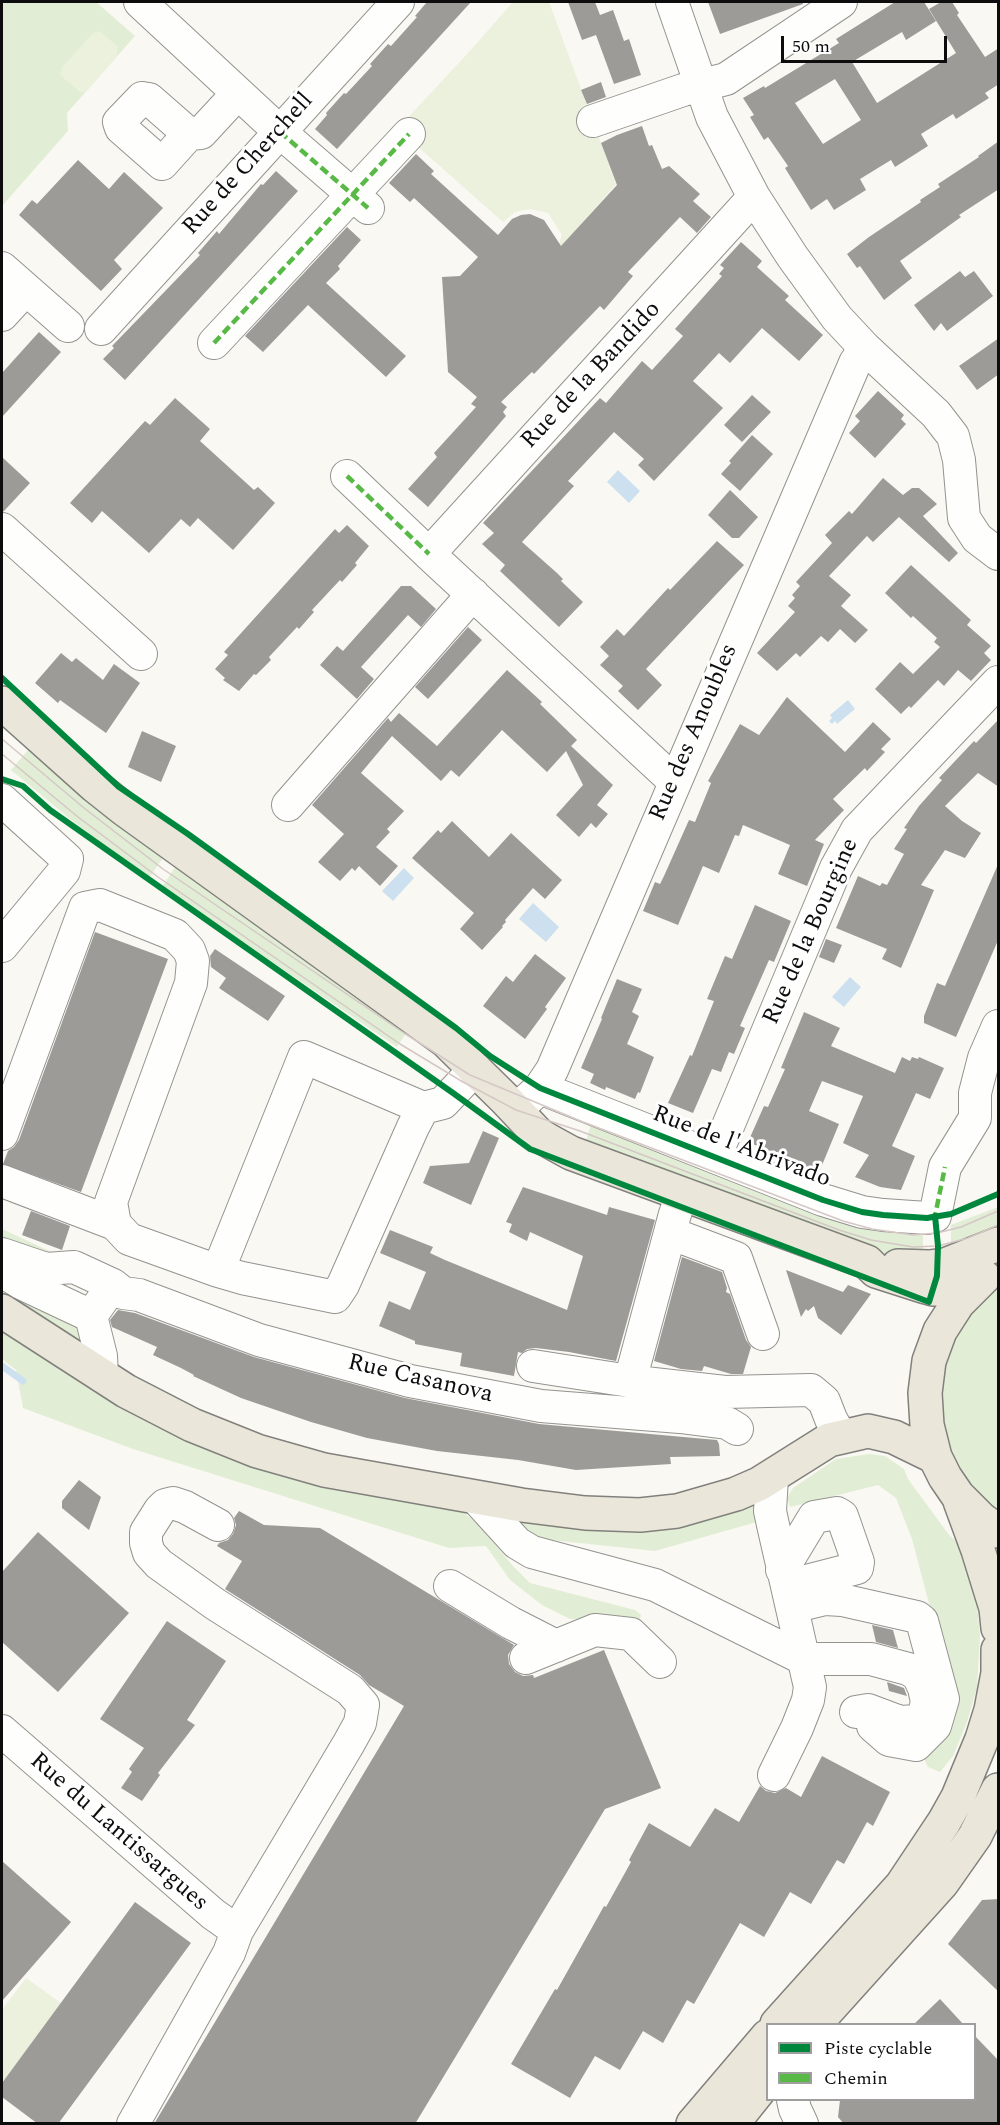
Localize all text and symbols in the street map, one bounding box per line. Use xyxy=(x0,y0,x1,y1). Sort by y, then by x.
scale bar xyxy=(784,24,950,62)
text: 50 m xyxy=(792,33,830,60)
street label: Rue de Cherchell xyxy=(178,88,320,242)
street label: Rue de la Bandido xyxy=(516,296,668,456)
street label: Rue des Anoubles xyxy=(645,640,745,826)
street label: Rue de la Bourgine xyxy=(758,834,866,1030)
street label: Rue de l'Abrivado xyxy=(648,1101,834,1195)
street label: Rue Casanova xyxy=(344,1349,496,1411)
street label: Rue du Lantissargues xyxy=(23,1748,213,1918)
legend xyxy=(766,2023,976,2101)
text: Piste cyclable xyxy=(824,2035,932,2062)
text: Chemin xyxy=(824,2065,888,2092)

